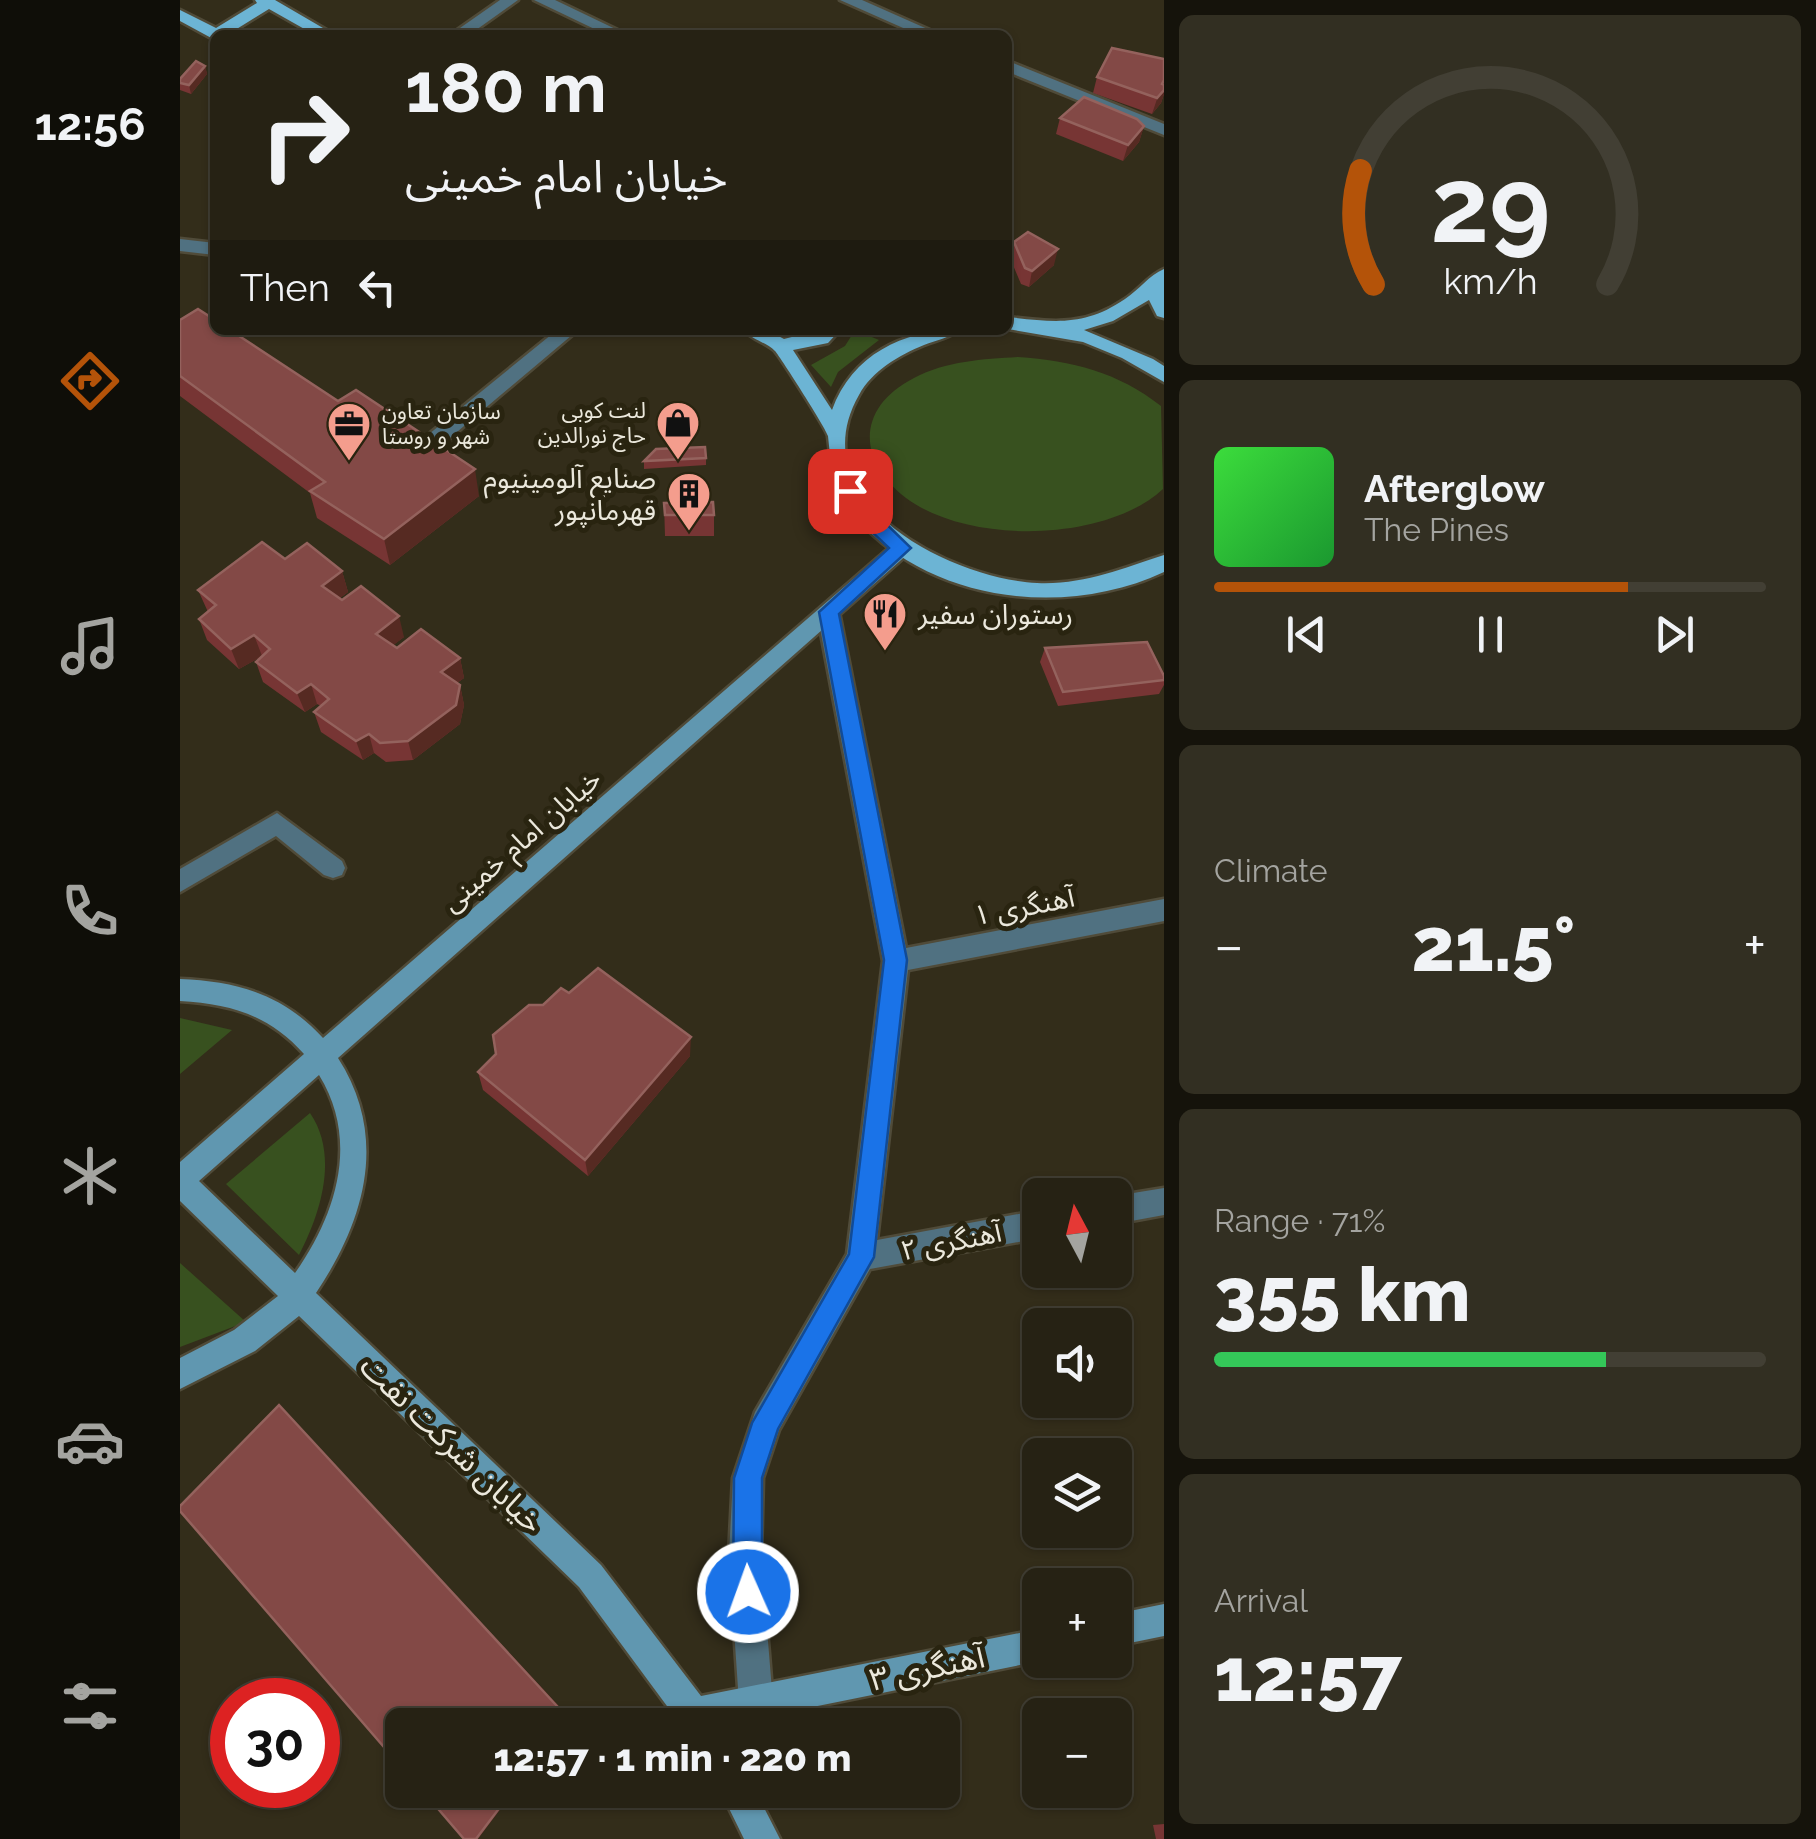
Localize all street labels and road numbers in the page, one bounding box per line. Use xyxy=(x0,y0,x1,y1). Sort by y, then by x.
street label: خیابان امام خمینی xyxy=(435,762,610,922)
street label: آهنگری ۱ xyxy=(971,880,1079,932)
street label: آهنگری ۲ xyxy=(898,1215,1006,1267)
street label: خیابان شرکت نفت xyxy=(352,1347,552,1541)
street label: آهنگری ۳ xyxy=(866,1637,990,1699)

